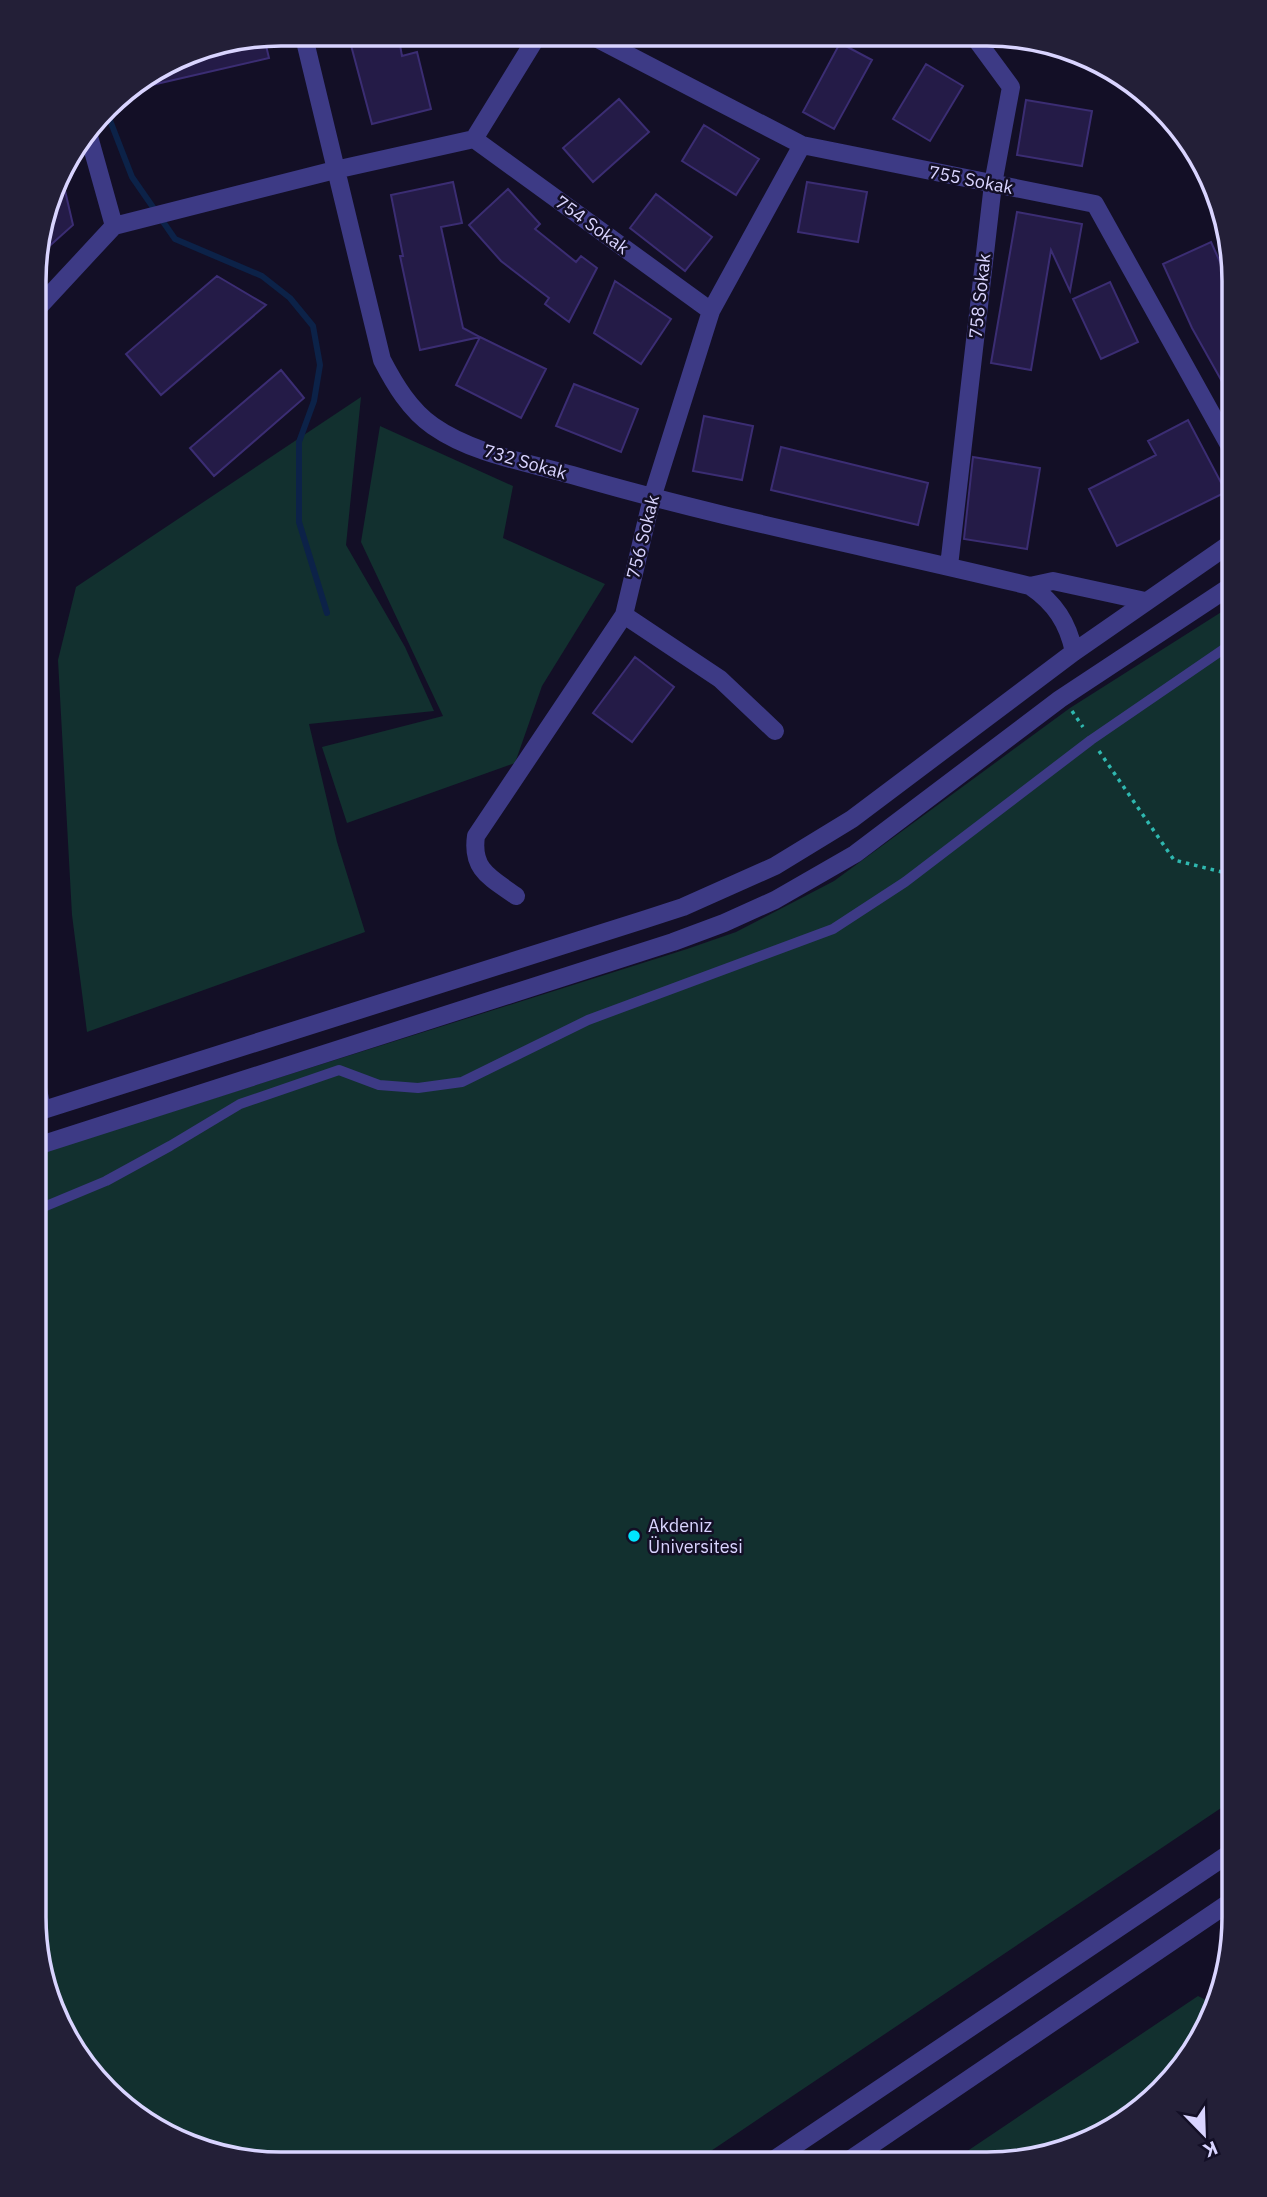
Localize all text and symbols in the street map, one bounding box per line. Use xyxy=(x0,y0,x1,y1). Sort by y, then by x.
street label: 755 Sokak xyxy=(927,160,1016,199)
street label: 754 Sokak xyxy=(551,190,634,259)
street label: 758 Sokak xyxy=(964,252,995,340)
street label: 732 Sokak xyxy=(481,439,570,485)
street label: 756 Sokak xyxy=(621,492,664,581)
place label: Akdeniz Üniversitesi xyxy=(648,1514,743,1558)
marker: Akdeniz Üniversitesi xyxy=(626,1528,642,1544)
north arrow xyxy=(1169,2099,1239,2169)
text: K xyxy=(1200,2136,1221,2163)

